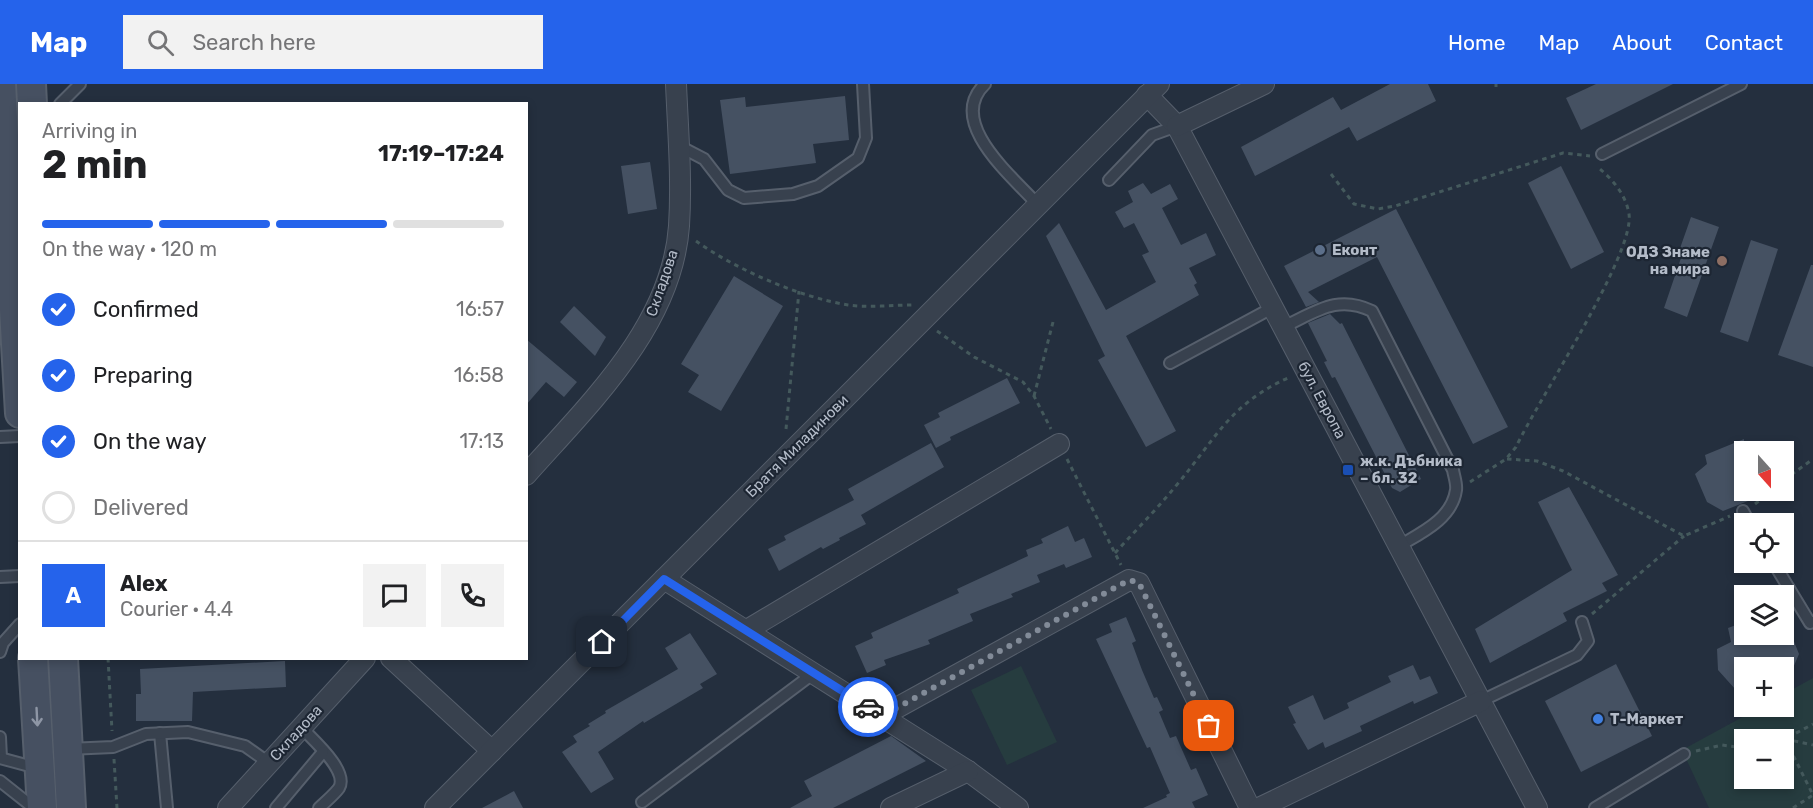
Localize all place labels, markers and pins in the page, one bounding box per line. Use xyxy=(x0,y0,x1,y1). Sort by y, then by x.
place label: Еконт xyxy=(1332,241,1378,259)
marker: Еконт xyxy=(1313,243,1327,257)
place label: ОДЗ Знаме на мира xyxy=(1626,243,1710,278)
marker: ОДЗ Знаме на мира xyxy=(1715,254,1729,268)
place label: ж.к. Дъбника – бл. 32 xyxy=(1360,452,1462,487)
marker: ж.к. Дъбника – бл. 32 xyxy=(1341,463,1355,477)
pin xyxy=(576,616,627,667)
pin xyxy=(1183,700,1234,751)
place label: Т-Маркет xyxy=(1610,710,1684,728)
marker: Т-Маркет xyxy=(1591,712,1605,726)

